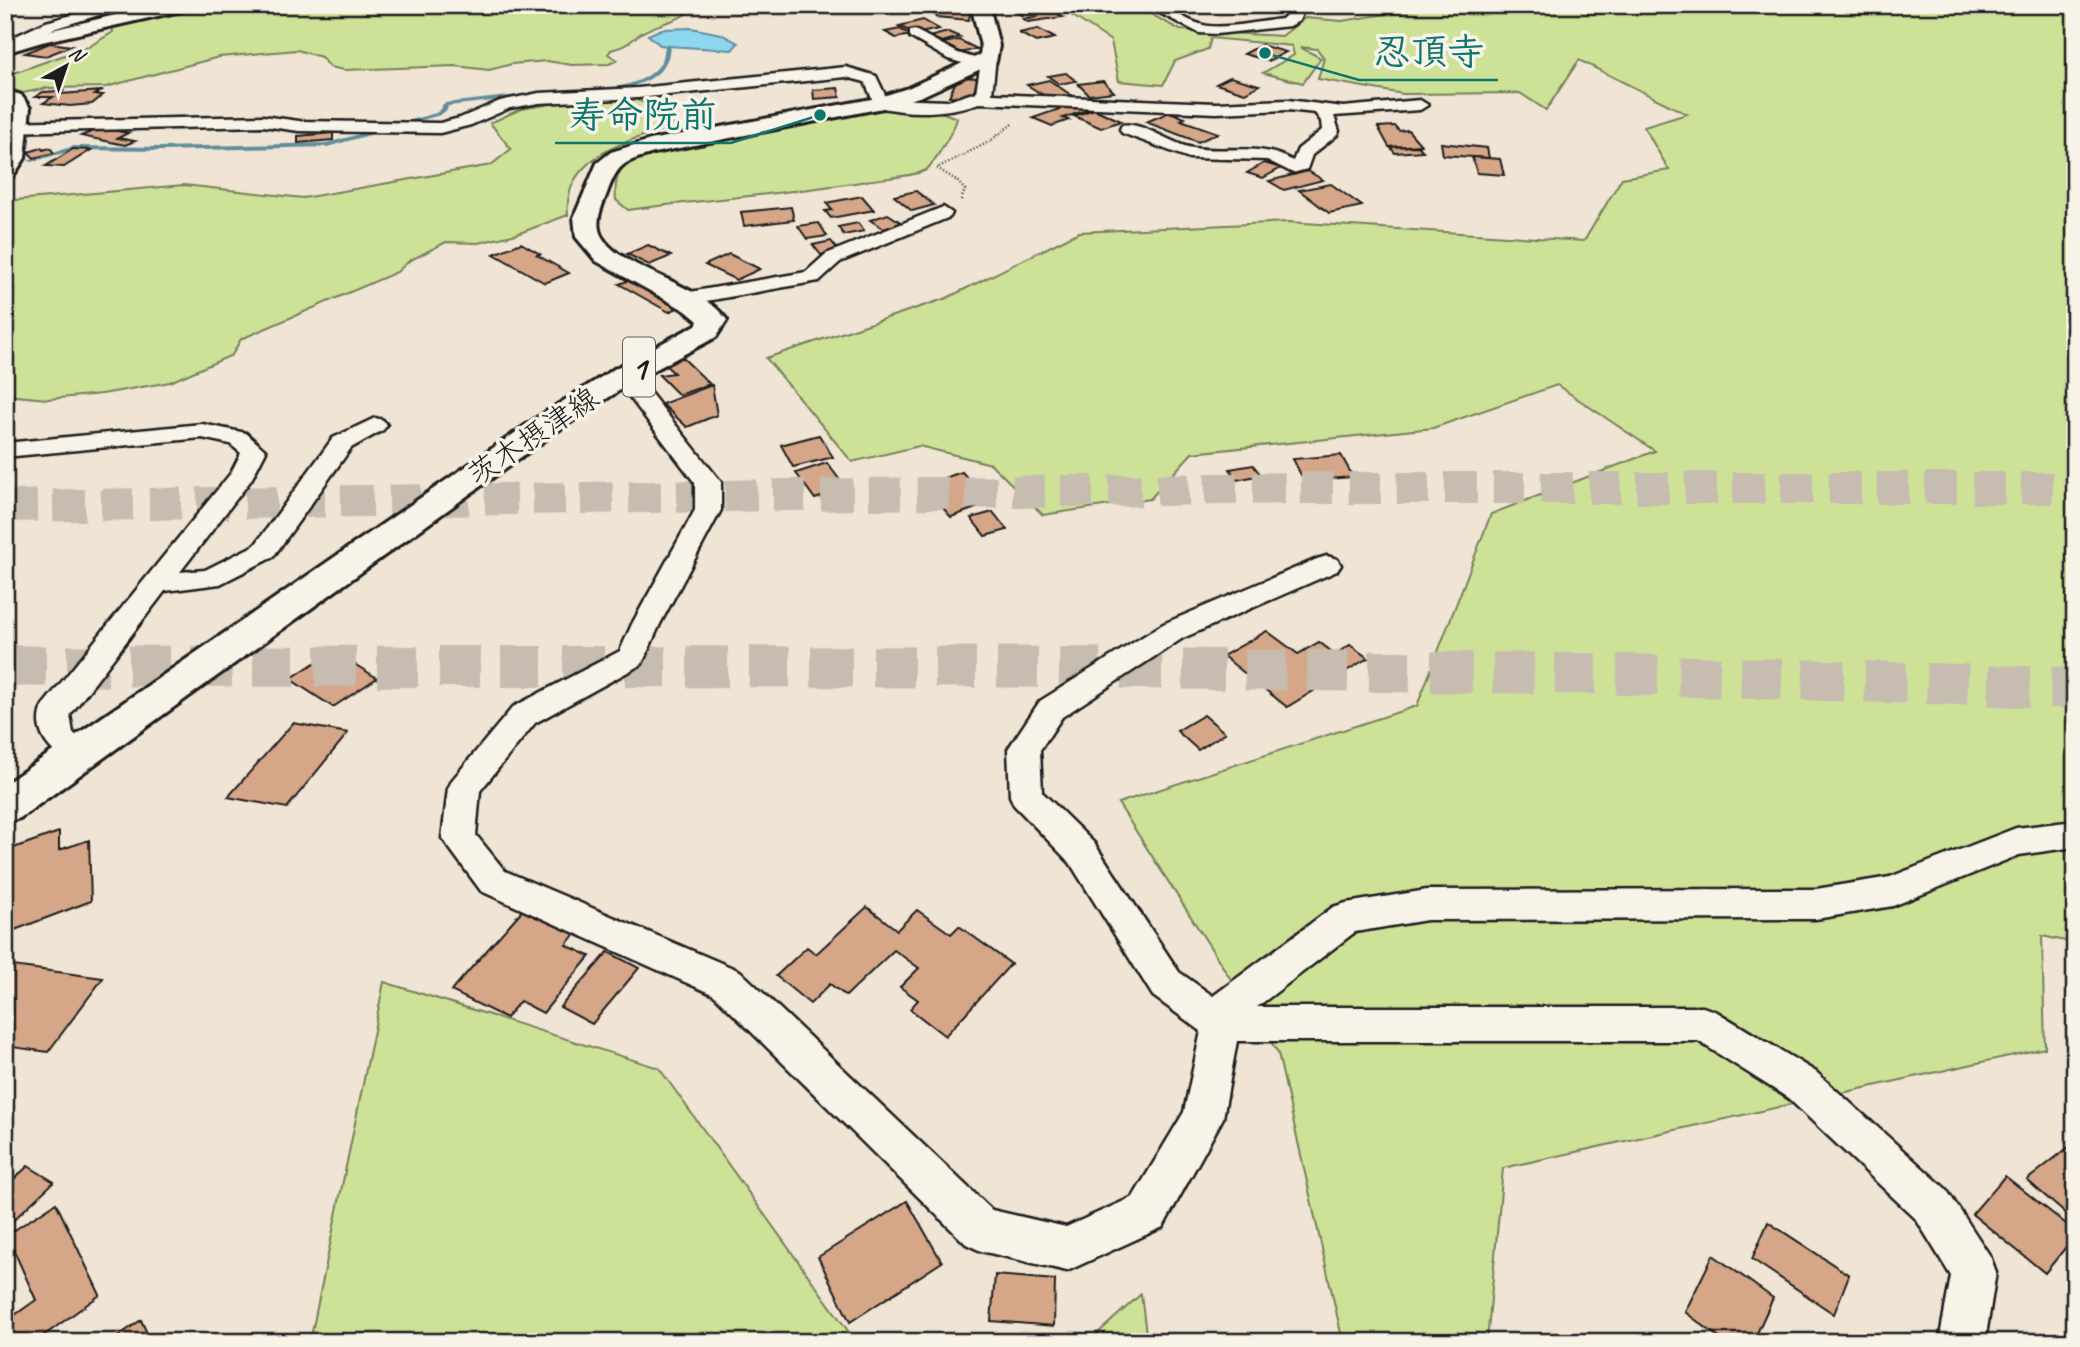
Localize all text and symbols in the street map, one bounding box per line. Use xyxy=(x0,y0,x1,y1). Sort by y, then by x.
callout: 忍頂寺 xyxy=(1359,22,1498,80)
text: 忍頂寺 xyxy=(1374,28,1485,75)
north arrow xyxy=(32,32,102,102)
text: N xyxy=(64,41,91,69)
callout: 寿命院前 xyxy=(555,85,731,143)
text: 寿命院前 xyxy=(569,91,717,138)
road number: 1 xyxy=(623,338,655,396)
street label: 茨木摂津線 xyxy=(460,378,606,494)

